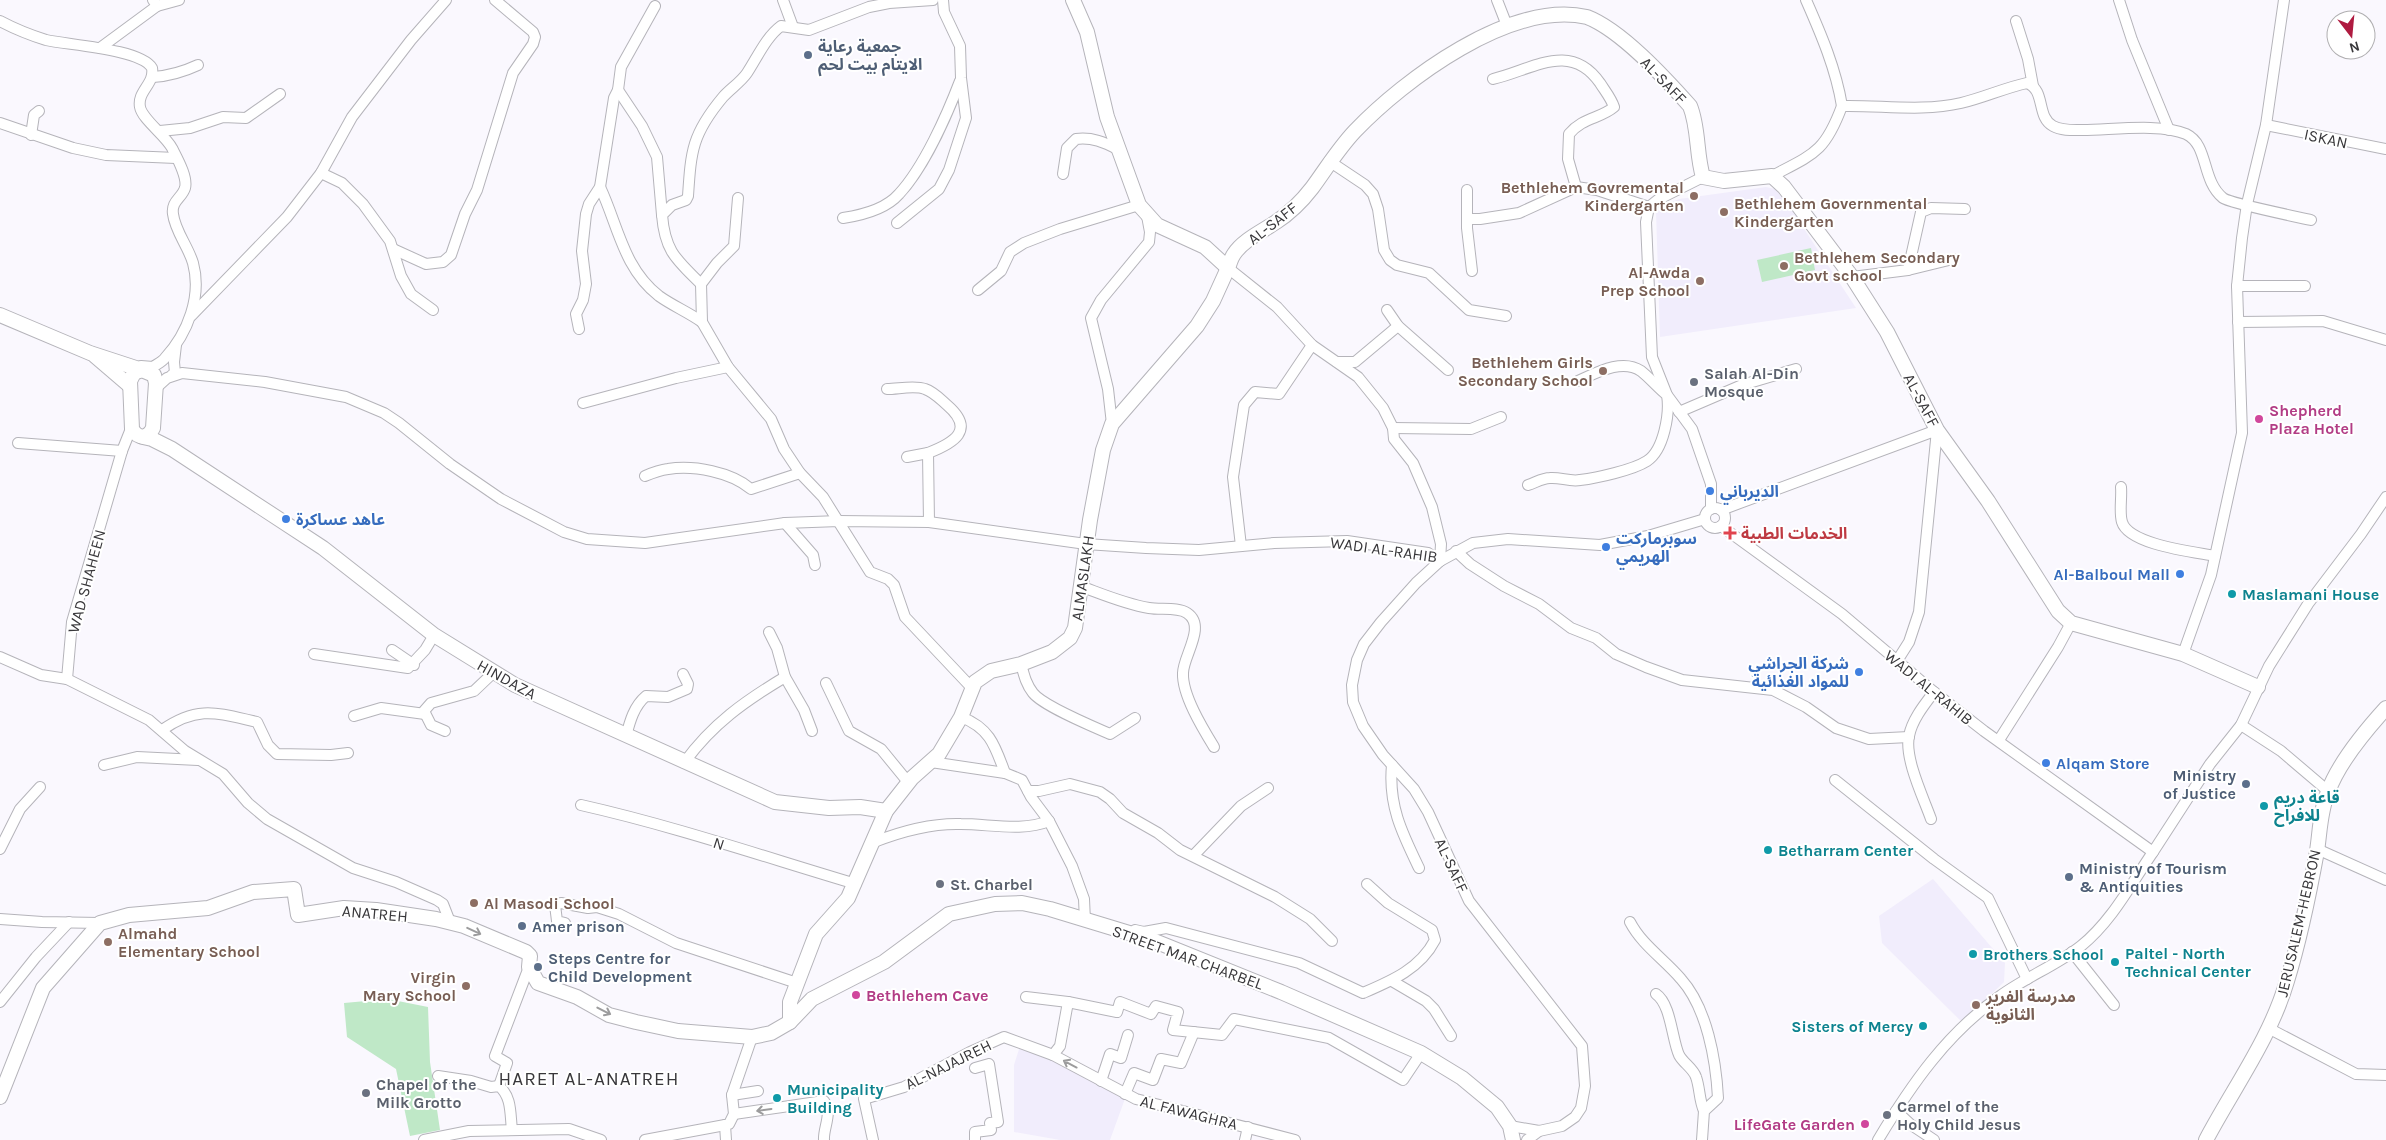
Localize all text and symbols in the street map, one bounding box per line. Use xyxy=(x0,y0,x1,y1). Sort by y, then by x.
north arrow xyxy=(2326,10,2376,60)
place label: جمعية رعاية الايتام بيت لحم xyxy=(818,37,922,77)
text: N xyxy=(2347,37,2362,57)
marker: جمعية رعاية الايتام بيت لحم xyxy=(802,49,814,61)
street label: AL-SAFF xyxy=(1637,53,1691,108)
street label: ISKAN xyxy=(2302,125,2349,152)
place label: Bethlehem Govremental Kindergarten xyxy=(1501,178,1684,215)
marker: Bethlehem Govremental Kindergarten xyxy=(1688,190,1700,202)
place label: Bethlehem Governmental Kindergarten xyxy=(1734,194,1927,231)
street label: AL-SAFF xyxy=(1244,198,1301,249)
marker: Bethlehem Governmental Kindergarten xyxy=(1718,206,1730,218)
place label: Bethlehem Secondary Govt school xyxy=(1794,248,1960,285)
marker: Bethlehem Secondary Govt school xyxy=(1778,260,1790,272)
place label: Al-Awda Prep School xyxy=(1601,263,1690,300)
marker: Al-Awda Prep School xyxy=(1694,275,1706,287)
place label: Bethlehem Girls Secondary School xyxy=(1458,353,1593,390)
place label: Salah Al-Din Mosque xyxy=(1704,364,1799,401)
marker: Bethlehem Girls Secondary School xyxy=(1597,365,1609,377)
street label: AL-SAFF xyxy=(1900,370,1944,430)
marker: Salah Al-Din Mosque xyxy=(1688,376,1700,388)
place label: Shepherd Plaza Hotel xyxy=(2269,401,2354,438)
marker: Shepherd Plaza Hotel xyxy=(2253,413,2265,425)
place label: الديرباني xyxy=(1720,482,1779,505)
marker: الديرباني xyxy=(1704,485,1716,497)
place label: عاهد عساكرة xyxy=(296,510,385,529)
marker: عاهد عساكرة xyxy=(280,513,292,525)
place label: الخدمات الطبية xyxy=(1741,524,1847,543)
marker: الخدمات الطبية xyxy=(1723,526,1737,540)
street label: WAD SHAHEEN xyxy=(64,527,109,635)
place label: سوبرماركت الهريمي xyxy=(1616,529,1697,570)
street label: WADI AL-RAHIB xyxy=(1329,533,1439,566)
street label: ALMASLAKH xyxy=(1067,534,1098,622)
marker: سوبرماركت الهريمي xyxy=(1600,541,1612,553)
place label: Al-Balboul Mall xyxy=(2054,565,2170,584)
marker: Al-Balboul Mall xyxy=(2174,568,2186,580)
place label: Maslamani House xyxy=(2242,585,2379,604)
marker: Maslamani House xyxy=(2226,588,2238,600)
street label: WADI AL-RAHIB xyxy=(1881,646,1977,729)
place label: شركة الجراشي للمواد الغذائية xyxy=(1748,654,1849,691)
street label: HINDAZA xyxy=(474,655,540,703)
marker: شركة الجراشي للمواد الغذائية xyxy=(1853,666,1865,678)
place label: Alqam Store xyxy=(2056,754,2150,773)
marker: Alqam Store xyxy=(2040,757,2052,769)
place label: Ministry of Justice xyxy=(2163,766,2236,803)
marker: Ministry of Justice xyxy=(2240,778,2252,790)
place label: قاعة دريم للافراح xyxy=(2274,788,2340,827)
marker: قاعة دريم للافراح xyxy=(2258,800,2270,812)
street label: N xyxy=(711,833,727,854)
street label: AL-SAFF xyxy=(1431,835,1472,895)
place label: Betharram Center xyxy=(1778,841,1914,860)
marker: Betharram Center xyxy=(1762,844,1774,856)
street label: JERUSALEM-HEBRON xyxy=(2272,847,2325,999)
place label: Ministry of Tourism & Antiquities xyxy=(2079,859,2227,896)
marker: Ministry of Tourism & Antiquities xyxy=(2063,871,2075,883)
place label: St. Charbel xyxy=(950,875,1033,894)
marker: St. Charbel xyxy=(934,878,946,890)
place label: Al Masodi School xyxy=(484,894,615,913)
marker: Al Masodi School xyxy=(468,897,480,909)
street label: ANATREH xyxy=(341,901,409,926)
place label: Amer prison xyxy=(532,917,625,936)
marker: Amer prison xyxy=(516,920,528,932)
street label: STREET MAR CHARBEL xyxy=(1110,921,1267,994)
place label: Almahd Elementary School xyxy=(118,924,260,961)
one-way arrow xyxy=(466,927,481,937)
marker: Almahd Elementary School xyxy=(102,936,114,948)
place label: Paltel - North Technical Center xyxy=(2125,944,2251,981)
place label: Brothers School xyxy=(1983,945,2104,964)
marker: Brothers School xyxy=(1967,948,1979,960)
place label: Steps Centre for Child Development xyxy=(548,949,692,986)
marker: Paltel - North Technical Center xyxy=(2109,956,2121,968)
marker: Steps Centre for Child Development xyxy=(532,961,544,973)
place label: Virgin Mary School xyxy=(363,968,456,1005)
marker: Virgin Mary School xyxy=(460,980,472,992)
place label: Bethlehem Cave xyxy=(866,986,988,1005)
place label: مدرسة الفرير الثانوية xyxy=(1985,987,2076,1024)
marker: Bethlehem Cave xyxy=(850,989,862,1001)
marker: مدرسة الفرير الثانوية xyxy=(1970,999,1982,1011)
one-way arrow xyxy=(596,1007,611,1016)
place label: Sisters of Mercy xyxy=(1791,1017,1913,1036)
marker: Sisters of Mercy xyxy=(1917,1020,1929,1032)
street label: AL-NAJAJREH xyxy=(902,1035,995,1094)
one-way arrow xyxy=(1063,1059,1078,1068)
district label: HARET AL-ANATREH xyxy=(499,1068,679,1090)
place label: Chapel of the Milk Grotto xyxy=(376,1075,476,1112)
place label: Municipality Building xyxy=(787,1080,884,1117)
marker: Chapel of the Milk Grotto xyxy=(360,1087,372,1099)
street label: AL FAWAGHRA xyxy=(1138,1091,1240,1134)
marker: Municipality Building xyxy=(771,1092,783,1104)
place label: Carmel of the Holy Child Jesus xyxy=(1897,1097,2021,1134)
one-way arrow xyxy=(756,1105,772,1115)
marker: Carmel of the Holy Child Jesus xyxy=(1881,1109,1893,1121)
place label: LifeGate Garden xyxy=(1734,1115,1855,1134)
marker: LifeGate Garden xyxy=(1859,1118,1871,1130)

